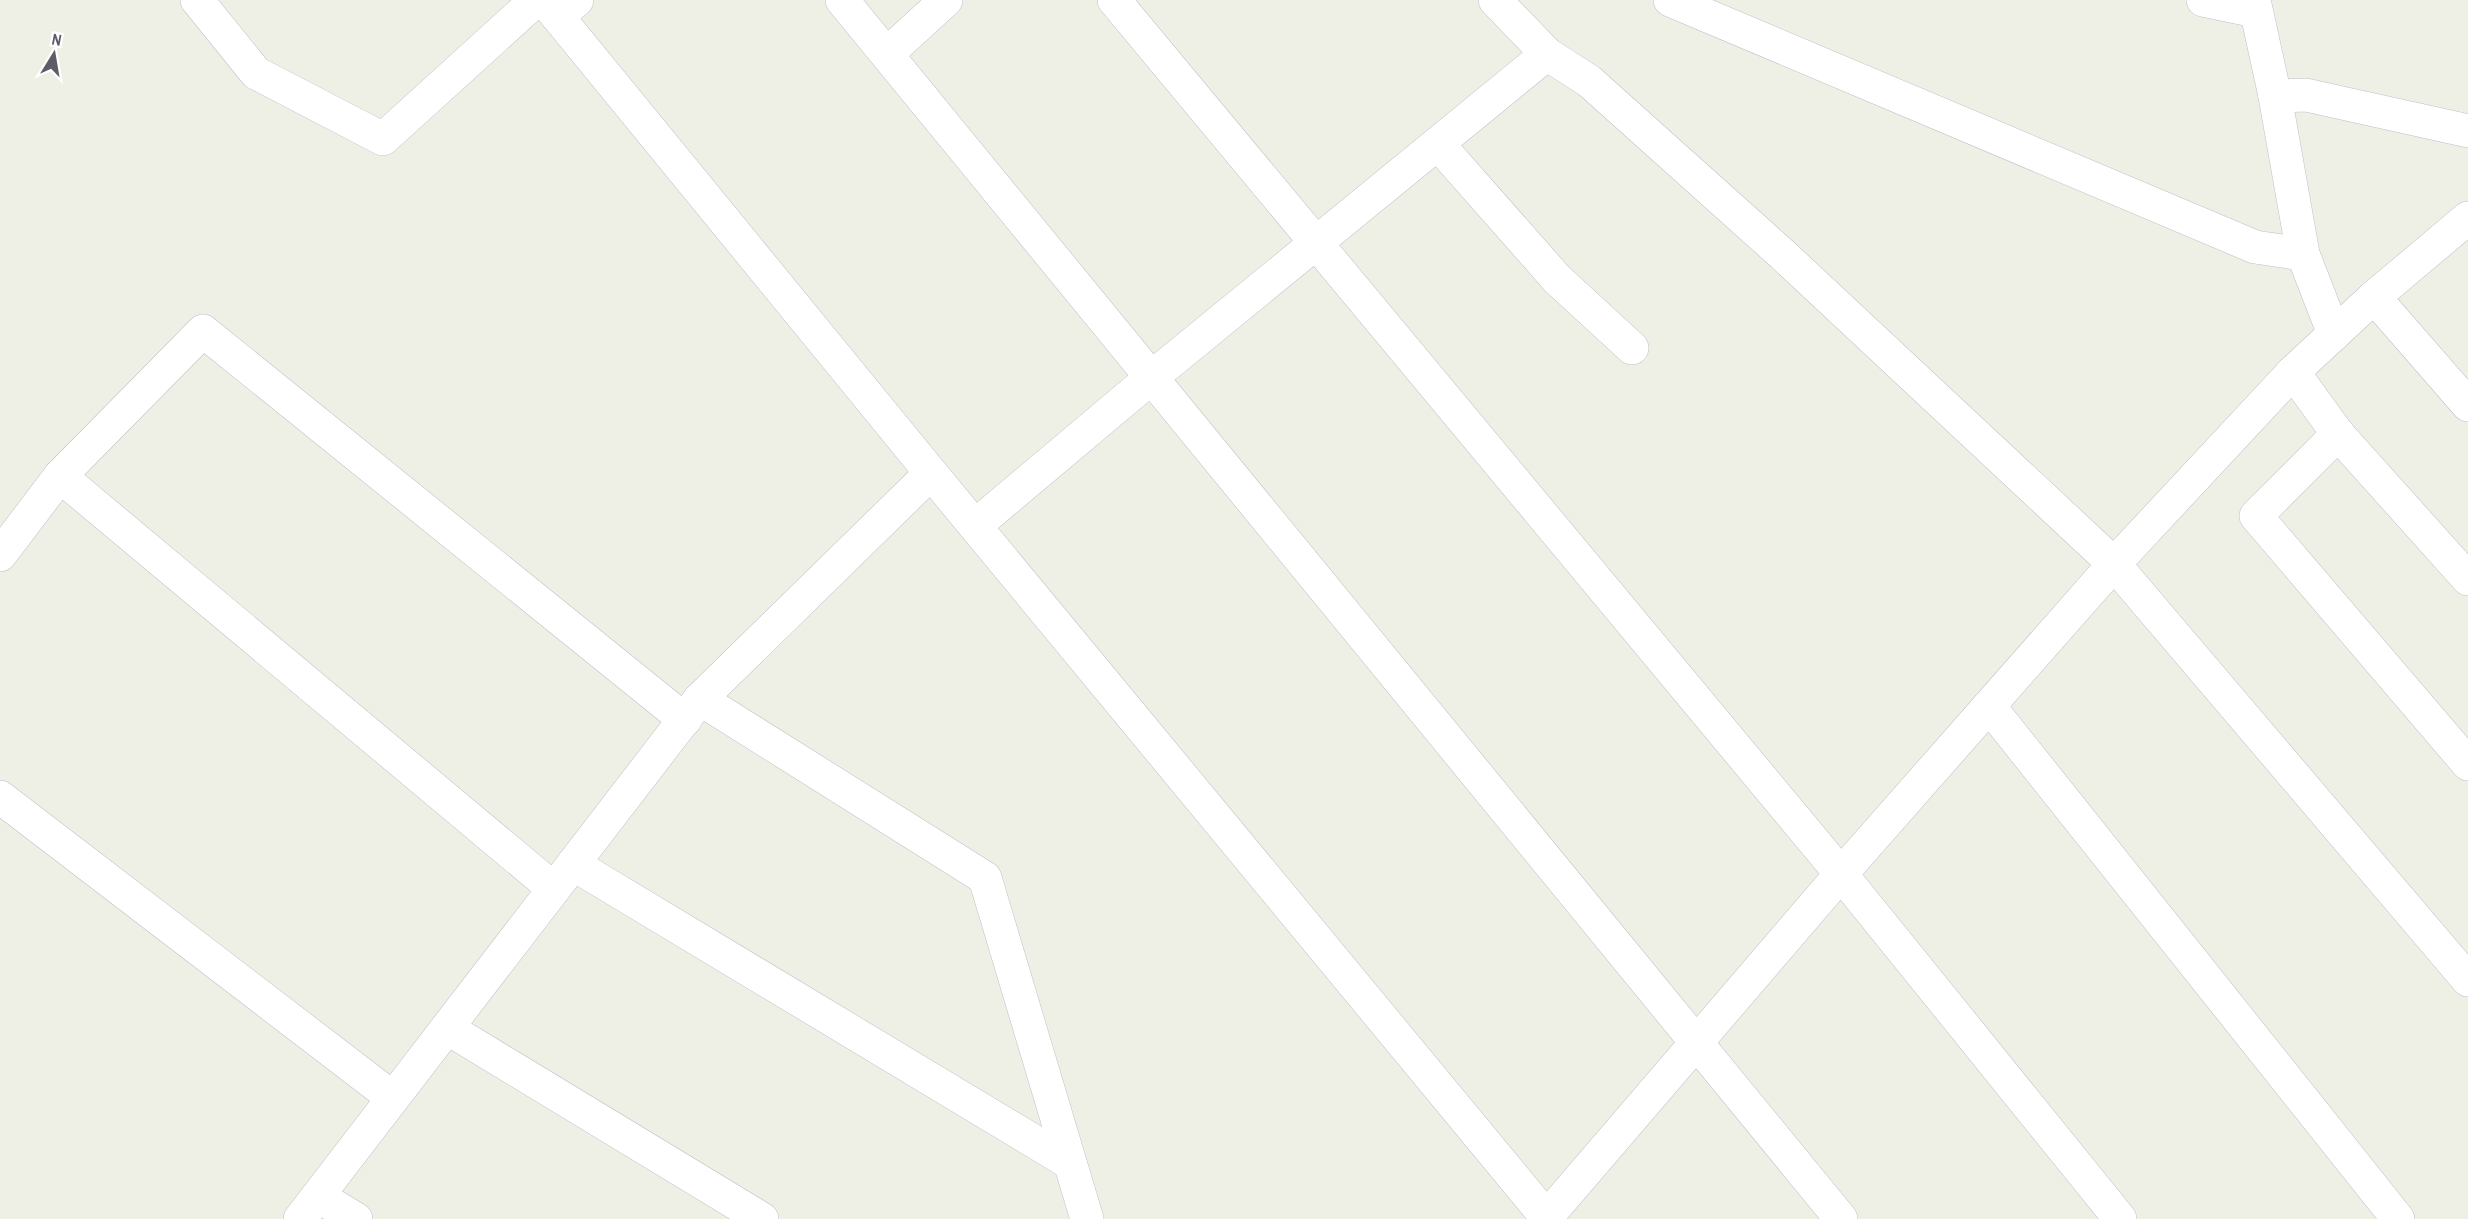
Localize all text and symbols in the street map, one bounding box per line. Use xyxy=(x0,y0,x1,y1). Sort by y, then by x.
north arrow xyxy=(24,24,84,84)
text: N xyxy=(50,28,64,51)

